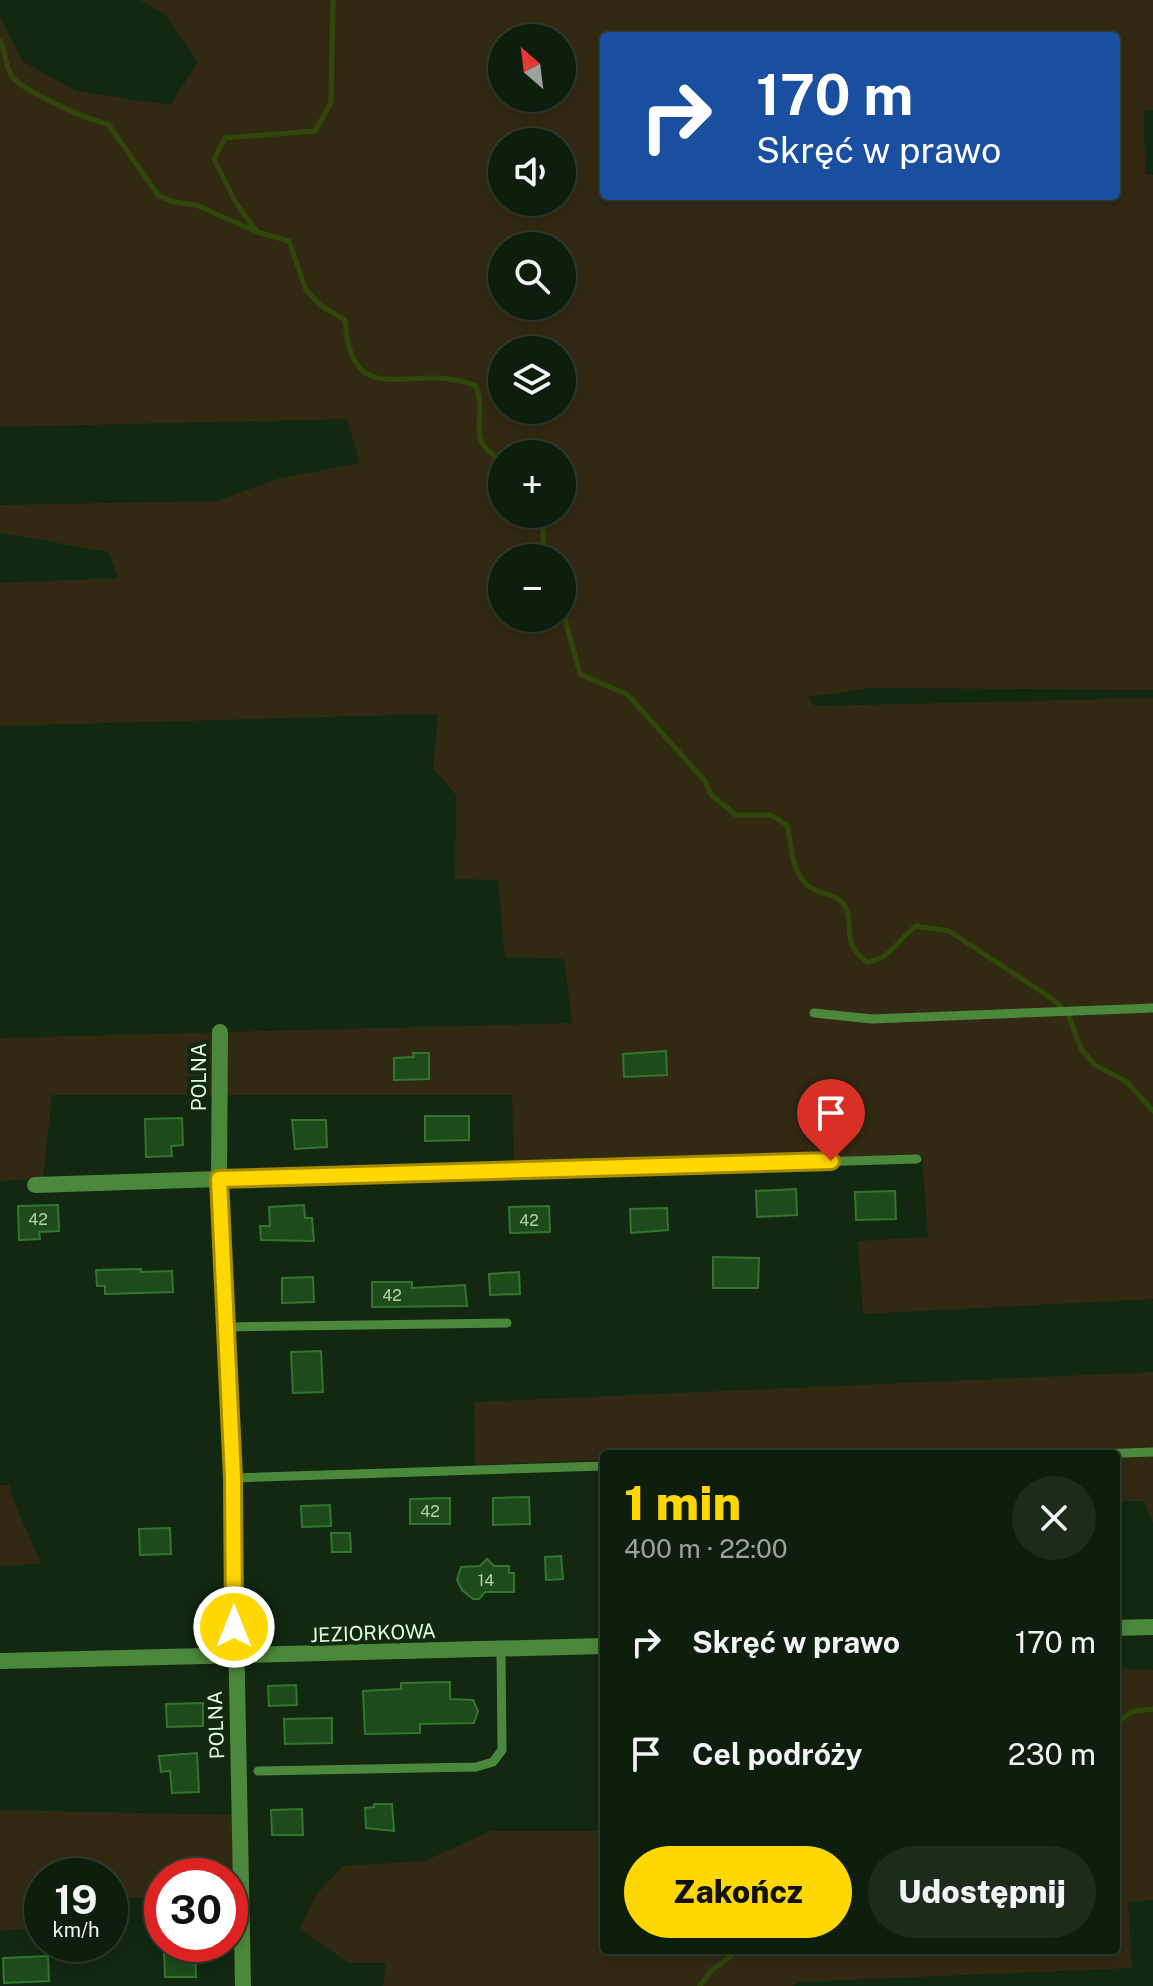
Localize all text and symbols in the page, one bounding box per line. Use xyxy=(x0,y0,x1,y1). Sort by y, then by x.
north arrow xyxy=(488,24,576,112)
map controls xyxy=(488,24,576,632)
text: 170 m xyxy=(756,62,913,128)
icon: right xyxy=(624,64,728,168)
button: sound xyxy=(488,128,576,216)
text: Skręć w prawo xyxy=(756,129,1001,171)
button: search xyxy=(488,232,576,320)
button: layers xyxy=(488,336,576,424)
button: + xyxy=(488,440,576,528)
button: − xyxy=(488,544,576,632)
street label: POLNA xyxy=(187,1043,211,1111)
pin xyxy=(797,1079,865,1161)
icon: arrive xyxy=(809,1091,853,1135)
house number: 42 xyxy=(28,1210,48,1229)
house number: 42 xyxy=(519,1211,539,1230)
house number: 42 xyxy=(382,1286,402,1305)
text: 1 min xyxy=(624,1474,741,1531)
button: close xyxy=(1012,1476,1096,1560)
house number: 42 xyxy=(420,1502,440,1521)
text: 400 m · 22:00 xyxy=(624,1533,788,1564)
house number: 14 xyxy=(478,1571,494,1590)
position arrow xyxy=(192,1585,276,1669)
street label: JEZIORKOWA xyxy=(310,1619,436,1647)
icon: right xyxy=(624,1620,668,1664)
text: Skręć w prawo xyxy=(692,1624,900,1660)
text: 170 m xyxy=(1015,1624,1096,1660)
street label: POLNA xyxy=(203,1690,229,1760)
icon: arrive xyxy=(624,1732,668,1776)
text: Cel podróży xyxy=(692,1736,862,1772)
text: 230 m xyxy=(1008,1736,1096,1772)
button: Zakończ xyxy=(624,1846,852,1938)
button: Udostępnij xyxy=(868,1846,1096,1938)
speed limit sign: 30 xyxy=(144,1858,248,1962)
text: 19 xyxy=(54,1876,98,1923)
text: km/h xyxy=(52,1918,100,1942)

